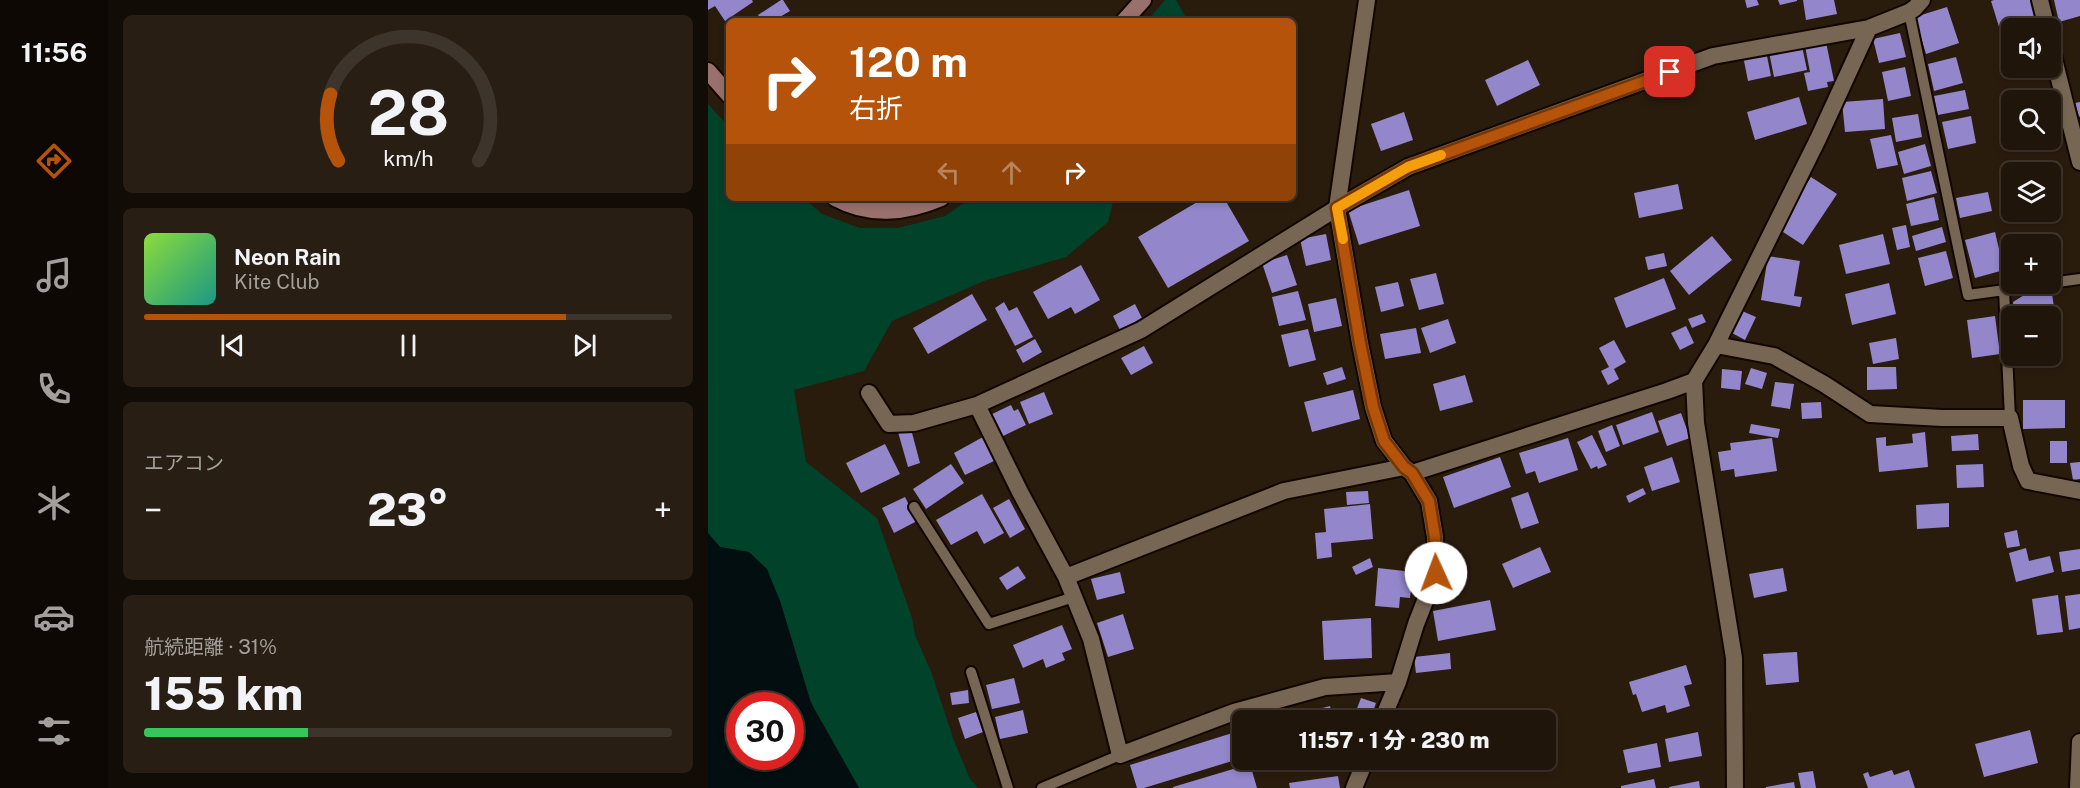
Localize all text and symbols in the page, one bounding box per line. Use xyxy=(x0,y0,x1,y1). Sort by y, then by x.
map controls xyxy=(2001,18,2061,366)
button: sound xyxy=(2001,18,2061,78)
text: 11:56 xyxy=(21,36,87,68)
text: 120 m xyxy=(849,37,968,86)
icon: right xyxy=(750,42,828,120)
pin xyxy=(1644,46,1695,97)
icon: arrive xyxy=(1653,55,1686,88)
text: 28 xyxy=(367,76,449,149)
button: search xyxy=(2001,90,2061,150)
text: 右折 xyxy=(849,92,903,124)
icon: directions xyxy=(33,140,75,182)
text: km/h xyxy=(383,147,433,172)
icon: left xyxy=(932,156,965,189)
icon: ahead xyxy=(995,156,1028,189)
icon: right xyxy=(1058,156,1091,189)
button: layers xyxy=(2001,162,2061,222)
button: + xyxy=(2001,234,2061,294)
text: Neon Rain xyxy=(234,244,341,270)
icon: music xyxy=(33,254,75,296)
text: Kite Club xyxy=(234,270,319,294)
button: − xyxy=(2001,306,2061,366)
icon: previous xyxy=(216,329,249,362)
icon: pause xyxy=(392,329,425,362)
icon: next xyxy=(568,329,601,362)
icon: phone xyxy=(33,368,75,410)
text: エアコン xyxy=(144,451,224,475)
icon: climate xyxy=(33,482,75,524)
text: 23° xyxy=(367,483,449,536)
text: − xyxy=(144,491,162,529)
text: + xyxy=(654,491,672,529)
position arrow xyxy=(1404,541,1468,605)
icon: car xyxy=(33,596,75,638)
text: 航続距離 · 31% xyxy=(144,635,277,659)
text: 155 km xyxy=(144,667,303,720)
speed limit sign: 30 xyxy=(726,692,804,770)
icon: filters xyxy=(33,710,75,752)
text: 11:57 · 1 分 · 230 m xyxy=(1298,727,1490,753)

